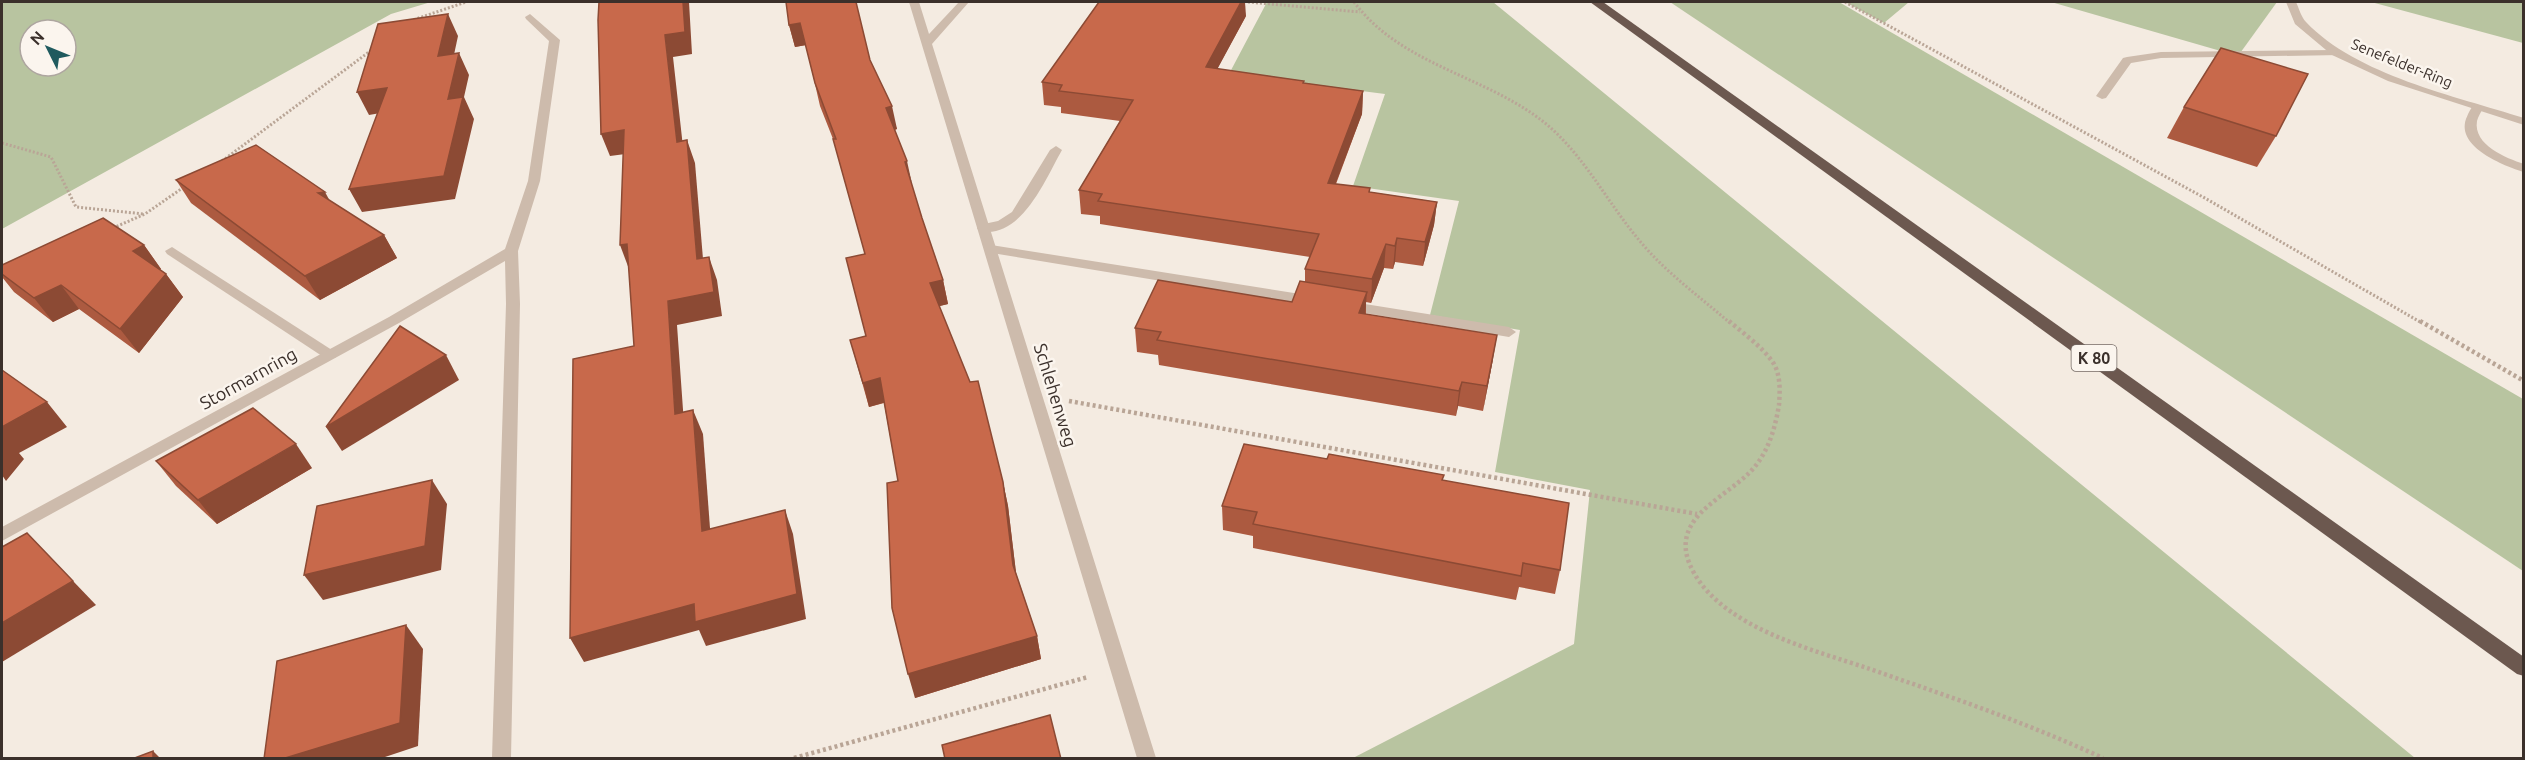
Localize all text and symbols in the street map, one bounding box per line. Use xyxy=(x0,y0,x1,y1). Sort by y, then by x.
north arrow xyxy=(18,18,78,78)
text: N xyxy=(26,27,48,48)
street label: Senefelder-Ring xyxy=(2349,35,2455,91)
street label: Schlehenweg xyxy=(1031,341,1081,449)
street label: Stormarnring xyxy=(196,343,300,413)
road number: K 80 xyxy=(2072,345,2116,371)

